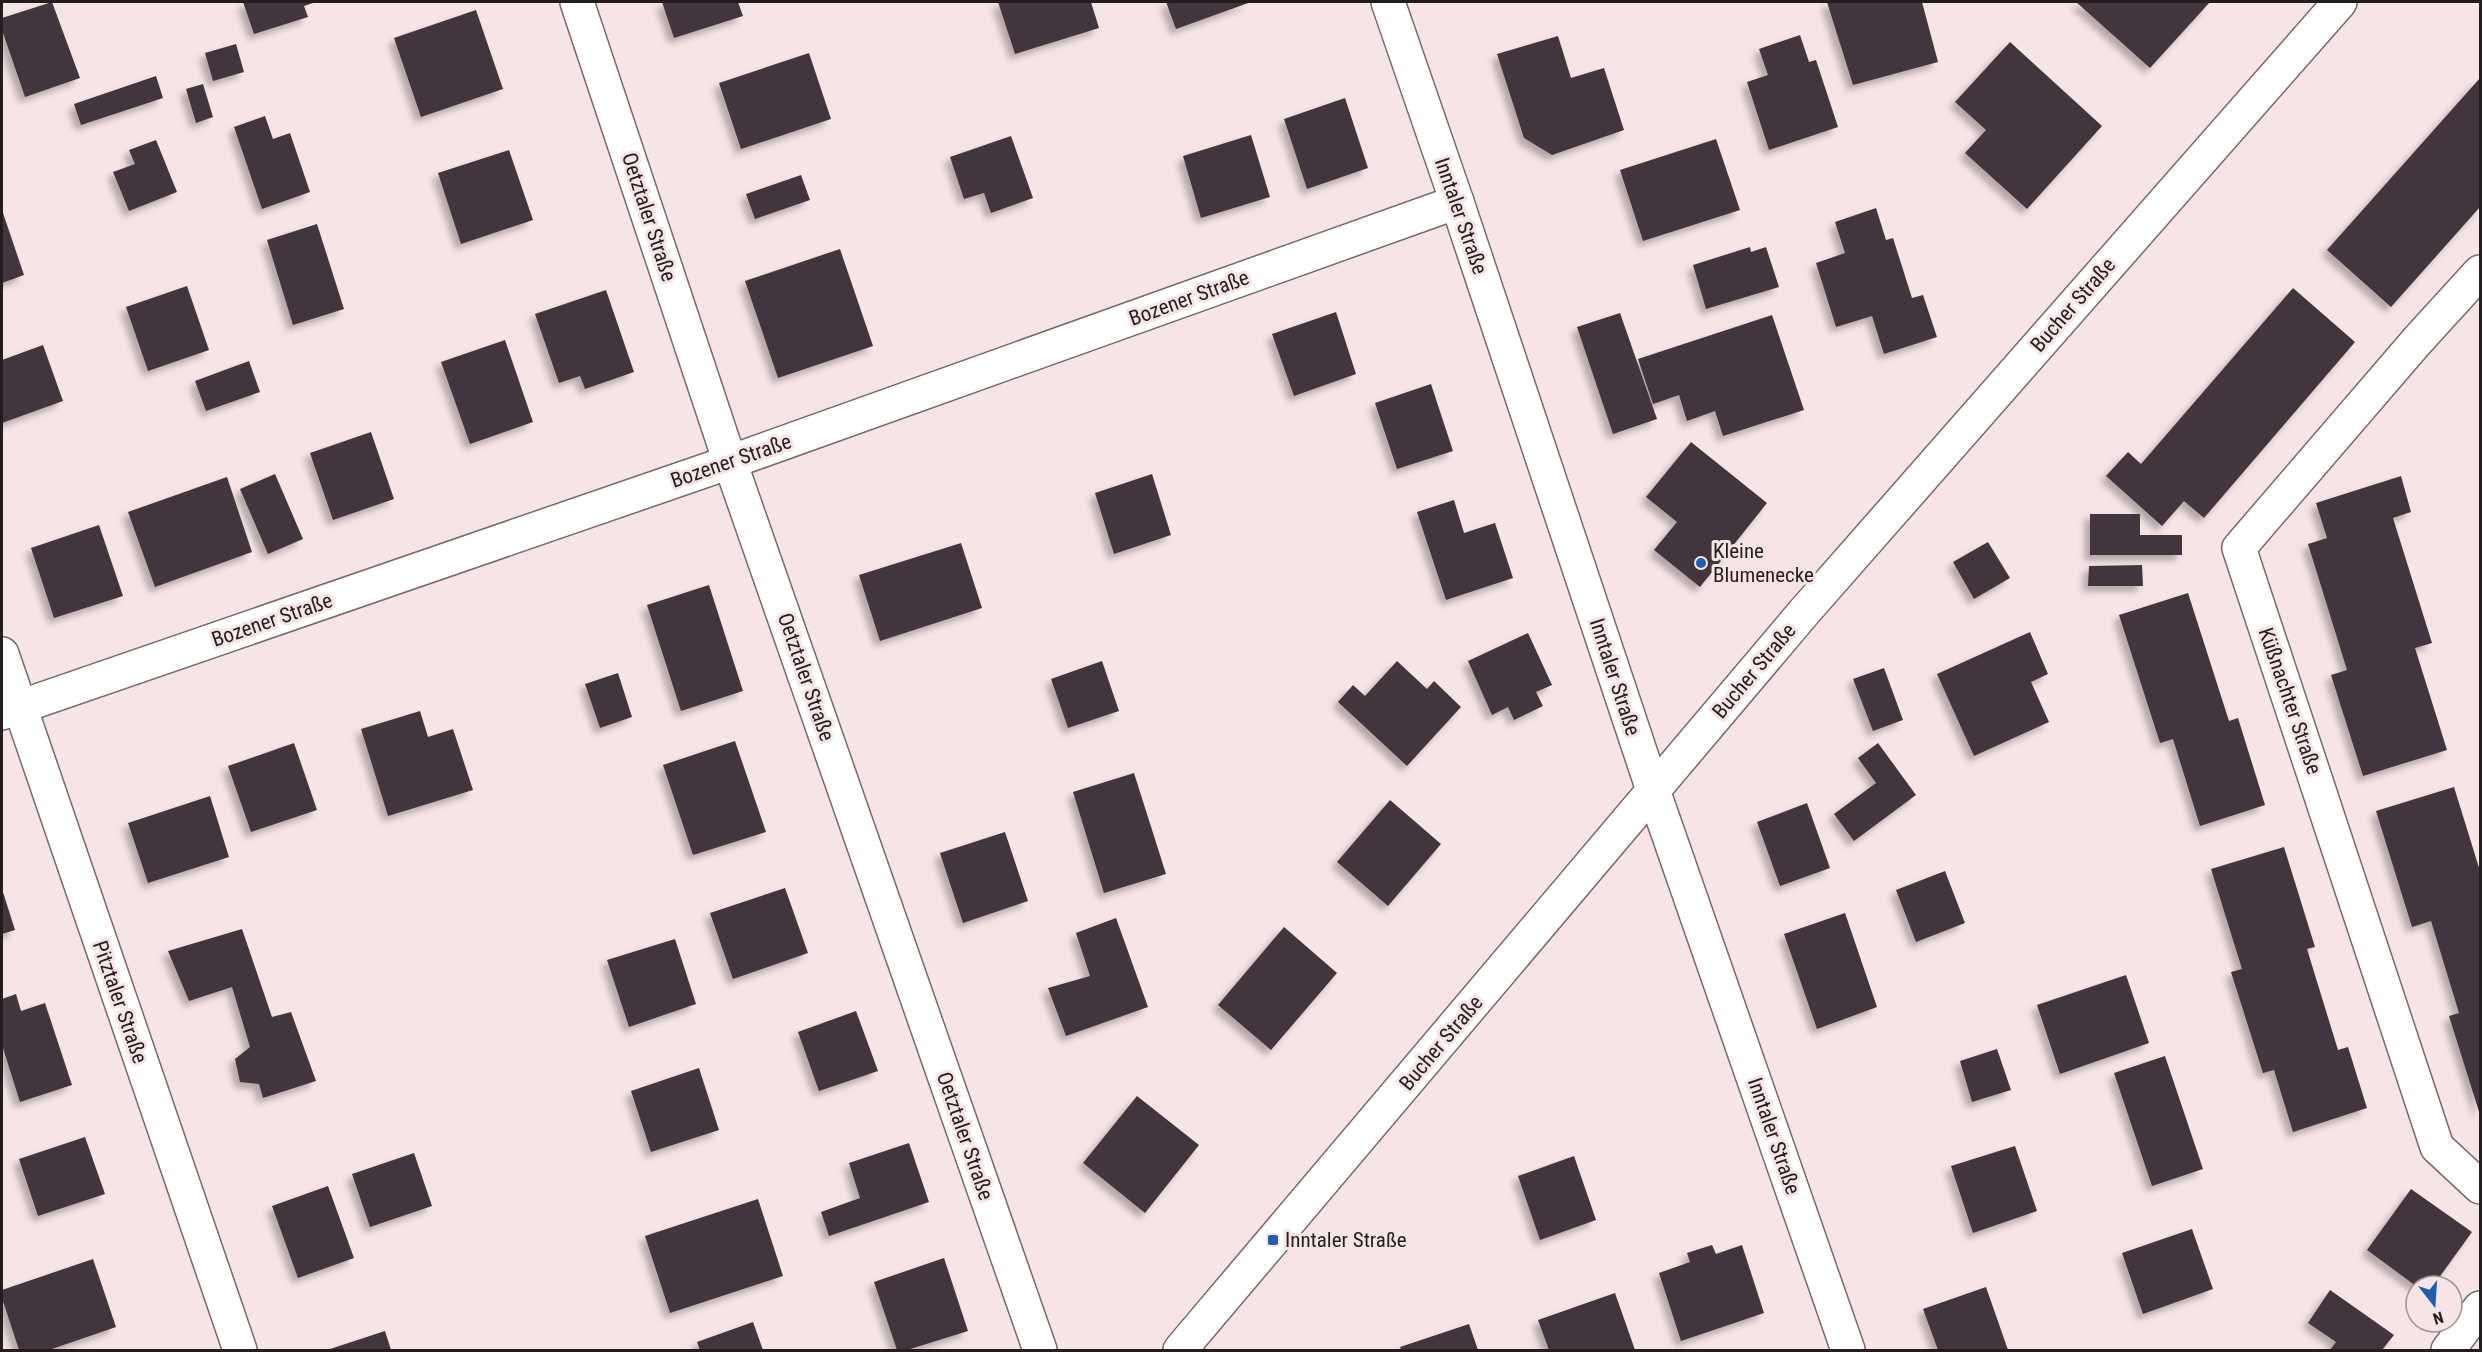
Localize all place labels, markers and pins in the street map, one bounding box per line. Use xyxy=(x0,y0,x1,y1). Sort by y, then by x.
place label: Kleine Blumenecke xyxy=(1713,539,1814,587)
marker: Kleine Blumenecke xyxy=(1694,556,1708,570)
place label: Inntaler Straße xyxy=(1285,1228,1407,1252)
marker: Inntaler Straße xyxy=(1266,1233,1280,1247)

